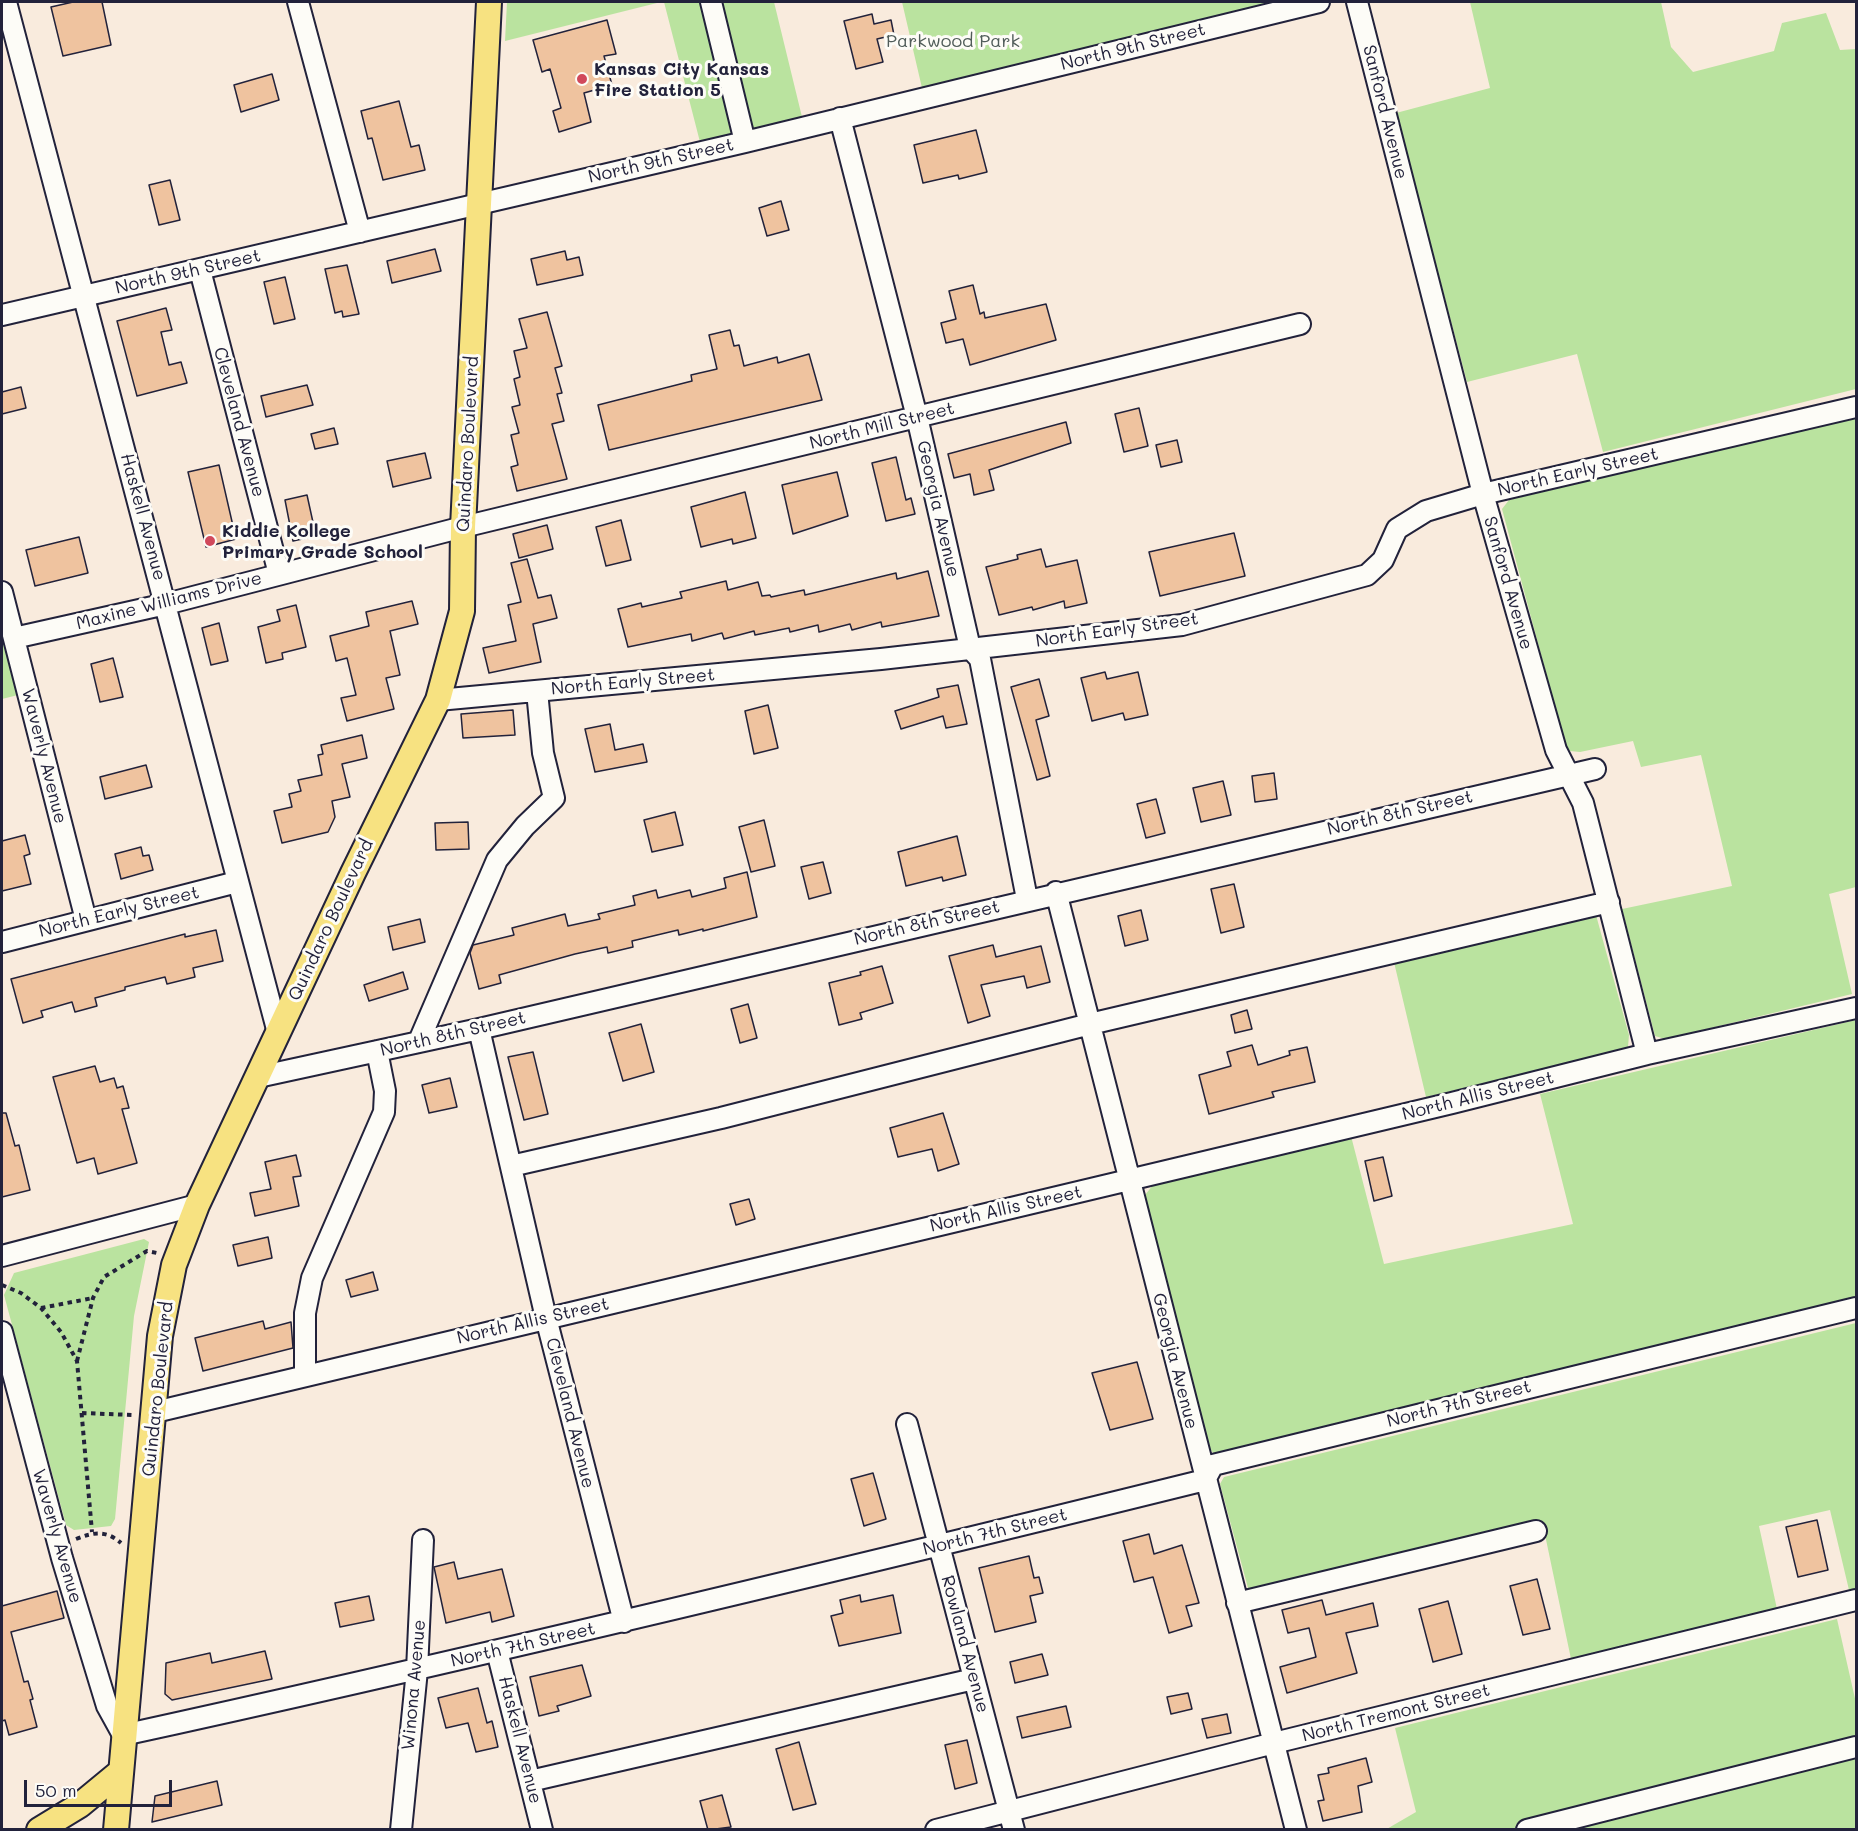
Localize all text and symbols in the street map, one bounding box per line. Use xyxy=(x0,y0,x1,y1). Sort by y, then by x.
street label: North 9th Street xyxy=(1058,19,1208,75)
park label: Parkwood Park xyxy=(886,30,1020,52)
street label: Sanford Avenue xyxy=(1358,43,1412,181)
place label: Kansas City Kansas Fire Station 5 xyxy=(594,58,769,100)
marker: Kansas City Kansas Fire Station 5 xyxy=(575,72,589,86)
street label: North 9th Street xyxy=(586,134,736,188)
street label: North 9th Street xyxy=(113,245,263,299)
street label: Cleveland Avenue xyxy=(209,345,269,499)
street label: Quindaro Boulevard xyxy=(453,356,483,532)
street label: North Mill Street xyxy=(807,398,957,454)
street label: Georgia Avenue xyxy=(912,439,964,579)
street label: North Early Street xyxy=(1495,443,1661,501)
street label: Haskell Avenue xyxy=(116,451,170,583)
street label: Sanford Avenue xyxy=(1479,514,1537,652)
place label: Kiddie Kollege Primary Grade School xyxy=(222,520,423,562)
marker: Kiddie Kollege Primary Grade School xyxy=(203,534,217,548)
street label: Maxine Williams Drive xyxy=(74,567,264,635)
street label: North Early Street xyxy=(1034,608,1200,652)
street label: North Early Street xyxy=(550,664,716,700)
street label: Waverly Avenue xyxy=(17,686,71,826)
street label: North 8th Street xyxy=(1325,786,1475,840)
street label: Quindaro Boulevard xyxy=(284,836,378,1004)
street label: North Early Street xyxy=(37,882,201,942)
street label: North 8th Street xyxy=(852,896,1002,950)
street label: North 8th Street xyxy=(378,1007,528,1061)
street label: North Allis Street xyxy=(1400,1067,1556,1125)
street label: North Allis Street xyxy=(928,1181,1084,1237)
street label: Georgia Avenue xyxy=(1148,1291,1202,1431)
street label: North Allis Street xyxy=(455,1293,611,1349)
street label: Quindaro Boulevard xyxy=(138,1300,178,1478)
street label: Cleveland Avenue xyxy=(541,1336,599,1490)
street label: North 7th Street xyxy=(1385,1376,1533,1432)
street label: Waverly Avenue xyxy=(28,1466,86,1606)
street label: North 7th Street xyxy=(921,1504,1069,1560)
street label: Rowland Avenue xyxy=(936,1573,994,1715)
street label: North 7th Street xyxy=(448,1618,598,1672)
street label: Winona Avenue xyxy=(398,1619,430,1751)
street label: Haskell Avenue xyxy=(494,1674,546,1806)
street label: North Tremont Street xyxy=(1300,1679,1492,1747)
scale bar xyxy=(27,1768,176,1806)
text: 50 m xyxy=(35,1778,77,1802)

